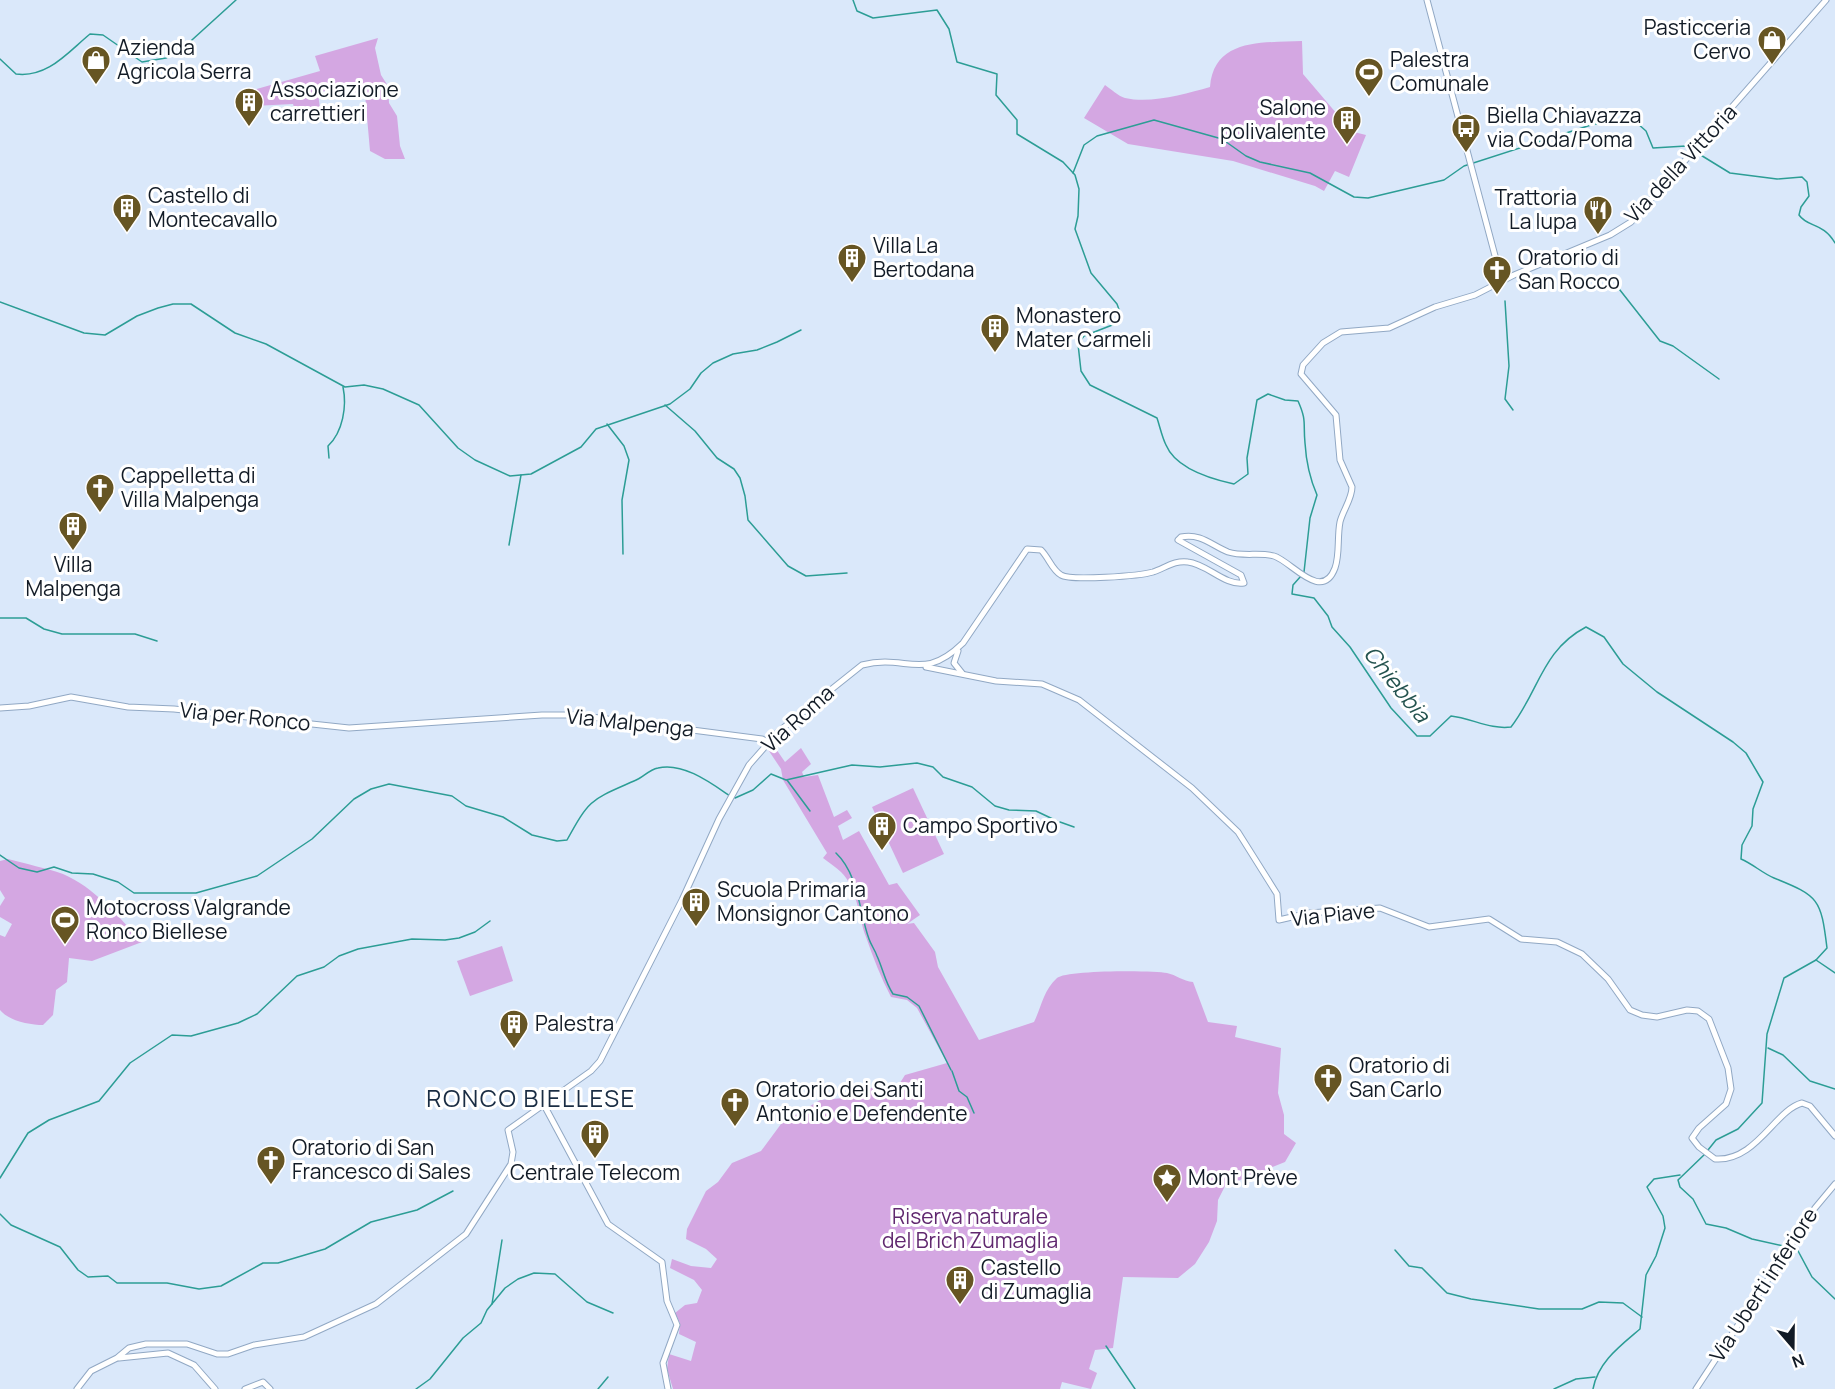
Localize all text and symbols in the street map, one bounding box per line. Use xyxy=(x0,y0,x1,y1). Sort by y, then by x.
place label: Pasticceria Cervo xyxy=(1644,13,1751,65)
shop icon: Pasticceria Cervo xyxy=(1756,24,1788,66)
place label: Azienda Agricola Serra xyxy=(117,33,251,85)
shop icon: Azienda Agricola Serra xyxy=(80,44,112,86)
place label: Palestra Comunale xyxy=(1390,45,1489,97)
sports icon: Palestra Comunale xyxy=(1353,56,1385,98)
place label: Associazione carrettieri xyxy=(270,75,399,127)
building icon: Associazione carrettieri xyxy=(233,86,265,128)
place label: Salone polivalente xyxy=(1220,93,1326,145)
street label: Via della Vittoria xyxy=(1618,98,1743,229)
place label: Biella Chiavazza via Coda/Poma xyxy=(1487,101,1641,153)
building icon: Salone polivalente xyxy=(1331,104,1363,146)
bus stop icon: Biella Chiavazza via Coda/Poma xyxy=(1450,112,1482,154)
place label: Castello di Montecavallo xyxy=(148,181,278,233)
place label: Trattoria La lupa xyxy=(1495,183,1577,235)
building icon: Castello di Montecavallo xyxy=(111,192,143,234)
restaurant icon: Trattoria La lupa xyxy=(1582,194,1614,236)
place label: Villa La Bertodana xyxy=(873,231,974,283)
building icon: Villa La Bertodana xyxy=(836,242,868,284)
place label: Oratorio di San Rocco xyxy=(1518,243,1620,295)
church icon: Oratorio di San Rocco xyxy=(1481,254,1513,296)
place label: Monastero Mater Carmeli xyxy=(1016,301,1151,353)
building icon: Monastero Mater Carmeli xyxy=(979,312,1011,354)
place label: Cappelletta di Villa Malpenga xyxy=(121,461,259,513)
church icon: Cappelletta di Villa Malpenga xyxy=(84,472,116,514)
building icon: Villa Malpenga xyxy=(57,510,89,552)
place label: Villa Malpenga xyxy=(25,550,121,602)
water label: Chiebbia xyxy=(1357,640,1438,730)
street label: Via Roma xyxy=(755,678,839,758)
street label: Via per Ronco xyxy=(178,695,312,737)
street label: Via Malpenga xyxy=(565,701,695,743)
building icon: Campo Sportivo xyxy=(866,810,898,852)
place label: Campo Sportivo xyxy=(903,811,1058,839)
place label: Scuola Primaria Monsignor Cantono xyxy=(717,875,909,927)
building icon: Scuola Primaria Monsignor Cantono xyxy=(680,886,712,928)
place label: Motocross Valgrande Ronco Biellese xyxy=(86,893,291,945)
street label: Via Piave xyxy=(1289,896,1376,932)
sports icon: Motocross Valgrande Ronco Biellese xyxy=(49,904,81,946)
building icon: Palestra xyxy=(498,1008,530,1050)
place label: Palestra xyxy=(535,1009,614,1037)
place label: Oratorio di San Carlo xyxy=(1349,1051,1450,1103)
church icon: Oratorio di San Carlo xyxy=(1312,1062,1344,1104)
place label: Oratorio dei Santi Antonio e Defendente xyxy=(756,1075,968,1127)
district label: RONCO BIELLESE xyxy=(426,1081,636,1114)
church icon: Oratorio dei Santi Antonio e Defendente xyxy=(719,1086,751,1128)
building icon: Centrale Telecom xyxy=(579,1118,611,1160)
place label: Oratorio di San Francesco di Sales xyxy=(292,1133,471,1185)
church icon: Oratorio di San Francesco di Sales xyxy=(255,1144,287,1186)
place label: Centrale Telecom xyxy=(510,1158,680,1186)
place icon: Mont Prève xyxy=(1151,1162,1183,1204)
place label: Mont Prève xyxy=(1188,1163,1298,1191)
park label: Riserva naturale del Brich Zumaglia xyxy=(882,1202,1058,1254)
street label: Via Uberti inferiore xyxy=(1703,1202,1824,1367)
place label: Castello di Zumaglia xyxy=(981,1253,1091,1305)
building icon: Castello di Zumaglia xyxy=(944,1264,976,1306)
north arrow xyxy=(1763,1317,1823,1377)
text: N xyxy=(1789,1349,1807,1373)

